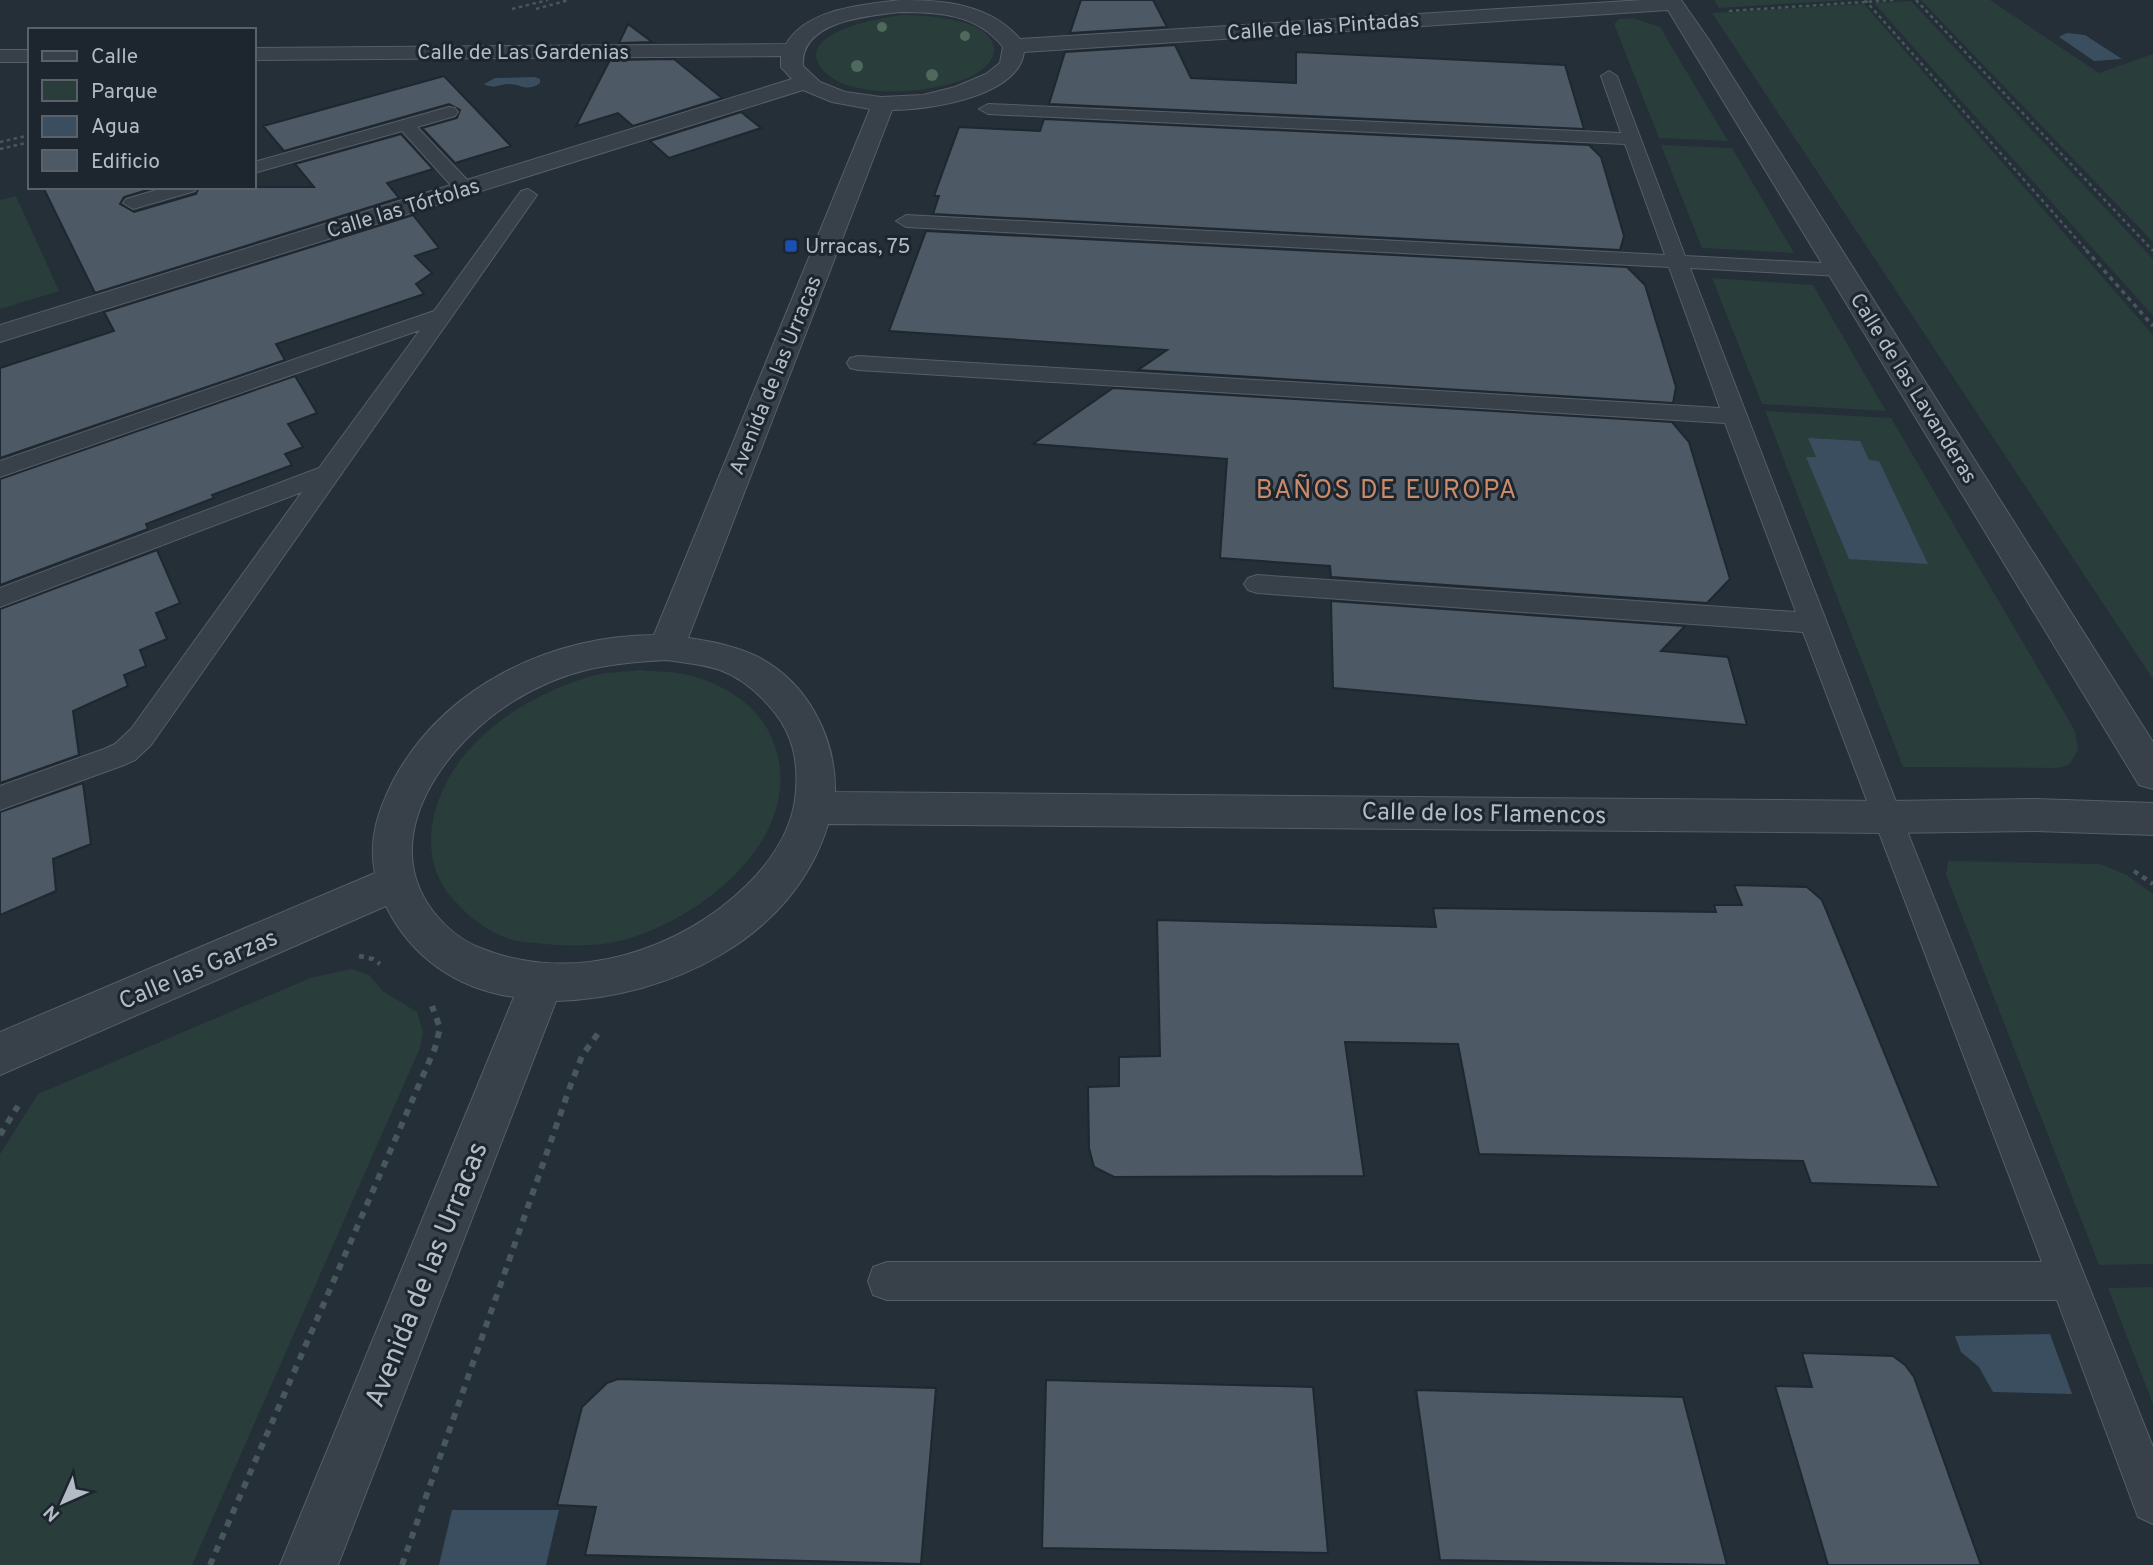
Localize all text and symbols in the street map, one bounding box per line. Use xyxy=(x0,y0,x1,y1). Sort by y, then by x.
street label: Calle de las Pintadas xyxy=(1226,7,1420,48)
legend xyxy=(28,28,256,189)
street label: Calle de Las Gardenias xyxy=(417,40,629,67)
text: Calle xyxy=(91,44,138,71)
text: Parque xyxy=(91,79,158,106)
text: Agua xyxy=(91,114,140,141)
text: Edificio xyxy=(91,149,160,176)
street label: Calle las Tórtolas xyxy=(324,173,483,246)
place label: Urracas, 75 xyxy=(805,234,911,261)
marker: Urracas, 75 xyxy=(783,238,799,254)
street label: Avenida de las Urracas xyxy=(724,272,829,479)
street label: Calle de las Lavanderas xyxy=(1843,288,1982,489)
district label: BAÑOS DE EUROPA xyxy=(1256,474,1518,508)
street label: Calle de los Flamencos xyxy=(1361,798,1607,832)
street label: Calle las Garzas xyxy=(115,924,283,1018)
street label: Avenida de las Urracas xyxy=(358,1137,498,1413)
north arrow xyxy=(28,1467,98,1537)
text: N xyxy=(39,1499,66,1526)

